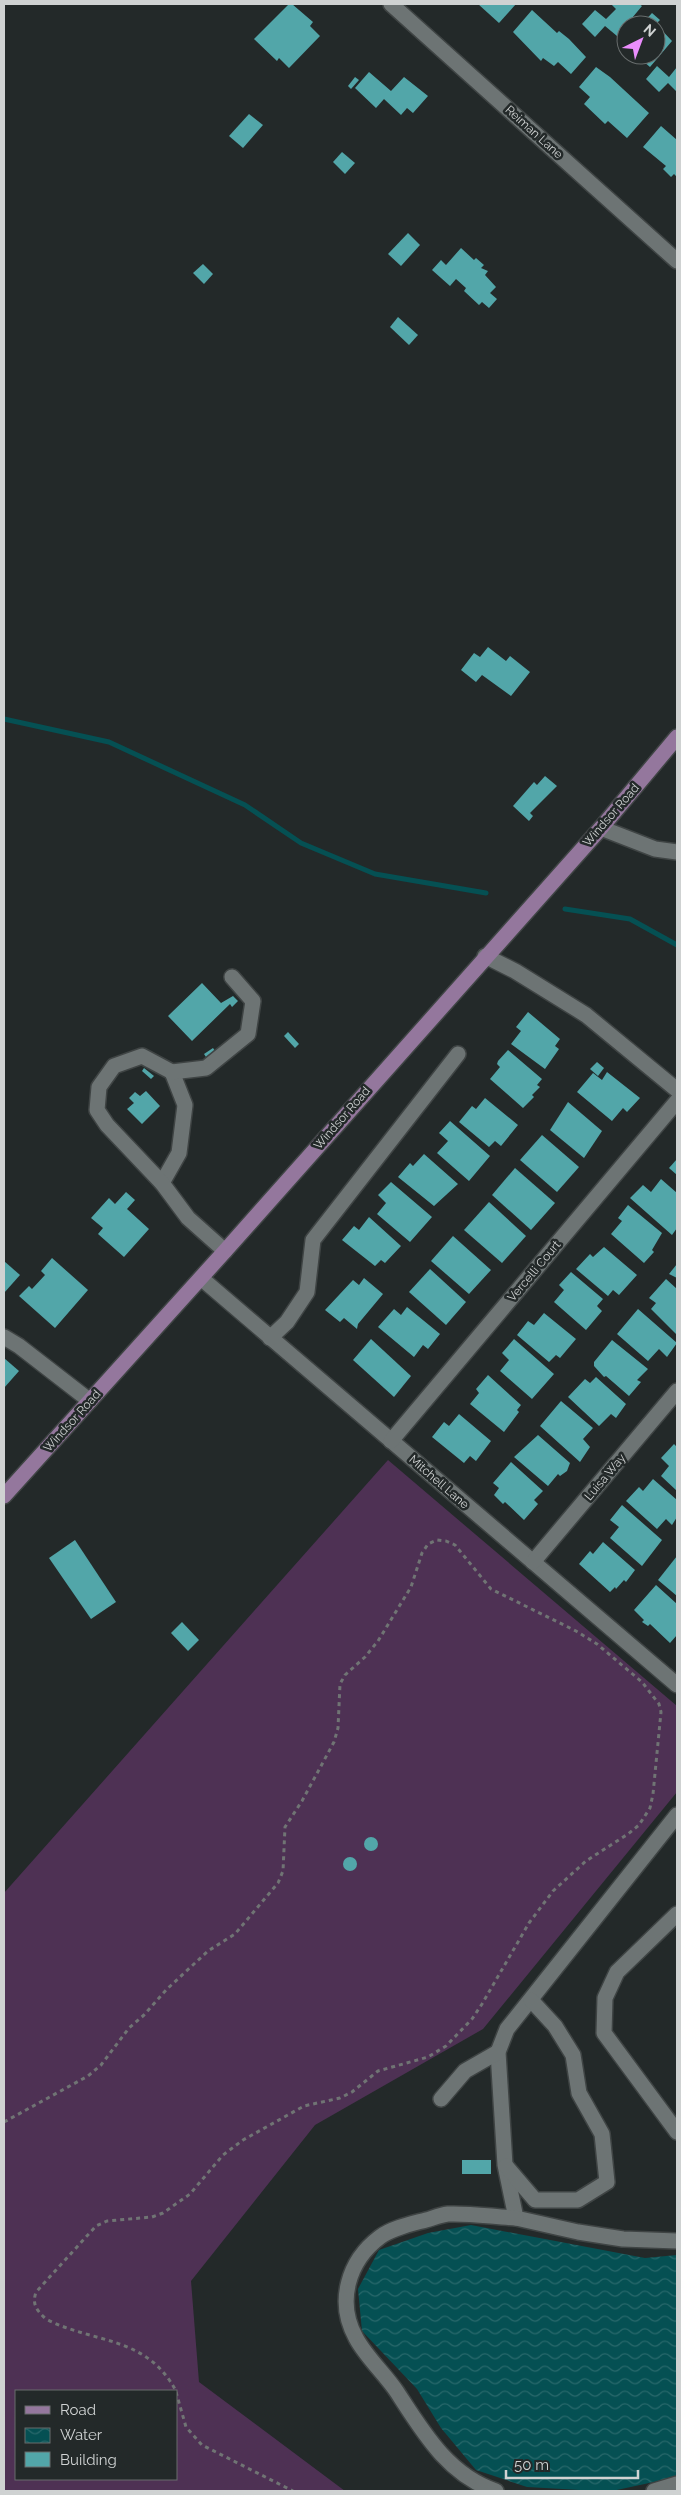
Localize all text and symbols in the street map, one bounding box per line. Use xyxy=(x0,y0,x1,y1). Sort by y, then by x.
north arrow xyxy=(616,15,666,65)
text: N xyxy=(640,21,659,40)
street label: Reiman Lane xyxy=(502,103,566,161)
street label: Windsor Road xyxy=(580,781,642,849)
street label: Windsor Road xyxy=(311,1084,373,1152)
street label: Vercelli Court xyxy=(505,1238,563,1304)
street label: Windsor Road xyxy=(41,1387,103,1455)
street label: Luisa Way xyxy=(581,1450,629,1503)
street label: Mitchell Lane xyxy=(406,1452,472,1512)
legend xyxy=(15,2390,178,2480)
text: Road xyxy=(60,2401,96,2419)
text: Water xyxy=(60,2426,103,2444)
scale bar xyxy=(506,2448,638,2480)
text: Building xyxy=(60,2451,117,2469)
text: 50 m xyxy=(514,2456,549,2474)

